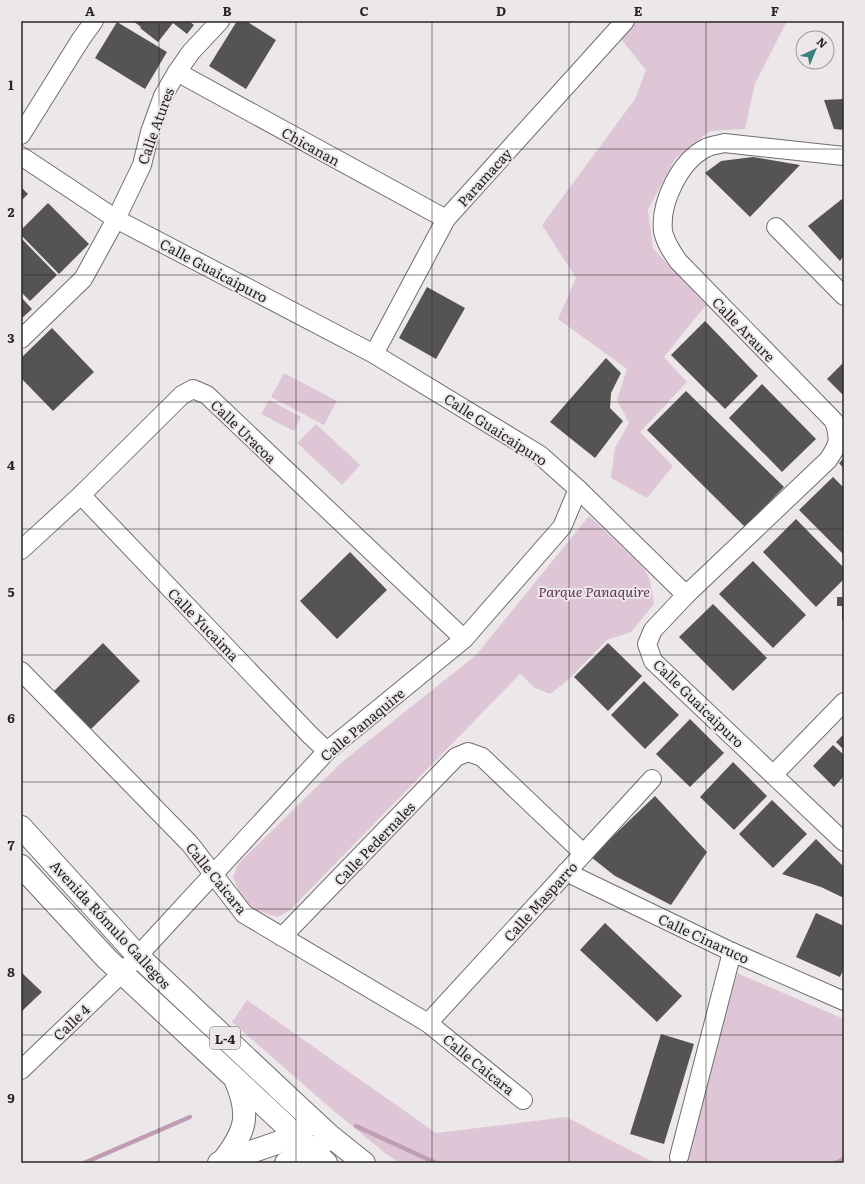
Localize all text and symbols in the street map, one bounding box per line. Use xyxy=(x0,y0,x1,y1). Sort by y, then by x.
text: A xyxy=(85,1,95,20)
text: B xyxy=(223,1,232,20)
text: C xyxy=(359,1,369,20)
text: D xyxy=(496,1,506,20)
text: E xyxy=(634,1,643,20)
text: F xyxy=(771,1,779,20)
north arrow xyxy=(795,30,835,70)
text: N xyxy=(814,33,832,51)
text: 1 xyxy=(8,75,14,94)
street label: Calle Atures xyxy=(132,85,178,167)
street label: Chicanan xyxy=(278,122,344,170)
street label: Paramacay xyxy=(452,143,516,211)
text: 2 xyxy=(8,202,15,221)
street label: Calle Guaicaipuro xyxy=(157,233,271,307)
street label: Calle Araure xyxy=(708,292,780,366)
text: 3 xyxy=(7,328,15,347)
street label: Calle Guaicaipuro xyxy=(440,388,552,470)
street label: Calle Uracoa xyxy=(207,395,282,468)
text: 4 xyxy=(7,455,15,474)
park label: Parque Panaquire xyxy=(538,581,650,601)
text: 5 xyxy=(7,582,15,601)
street label: Calle Yucaima xyxy=(164,583,244,665)
street label: Calle Guaicaipuro xyxy=(649,654,749,752)
street label: Calle Panaquire xyxy=(316,683,408,765)
text: 6 xyxy=(7,708,15,727)
street label: Calle Pedernales xyxy=(329,797,419,889)
text: 7 xyxy=(7,835,15,854)
street label: Calle Caicara xyxy=(182,838,252,918)
street label: Avenida Rómulo Gallegos xyxy=(46,855,176,993)
street label: Calle Masparro xyxy=(499,857,581,945)
street label: Calle Cinaruco xyxy=(655,908,753,968)
text: 8 xyxy=(7,962,15,981)
street label: Calle 4 xyxy=(48,999,94,1045)
road number: L-4 xyxy=(210,1027,240,1049)
street label: Calle Caicara xyxy=(439,1029,519,1099)
text: 9 xyxy=(7,1088,15,1107)

